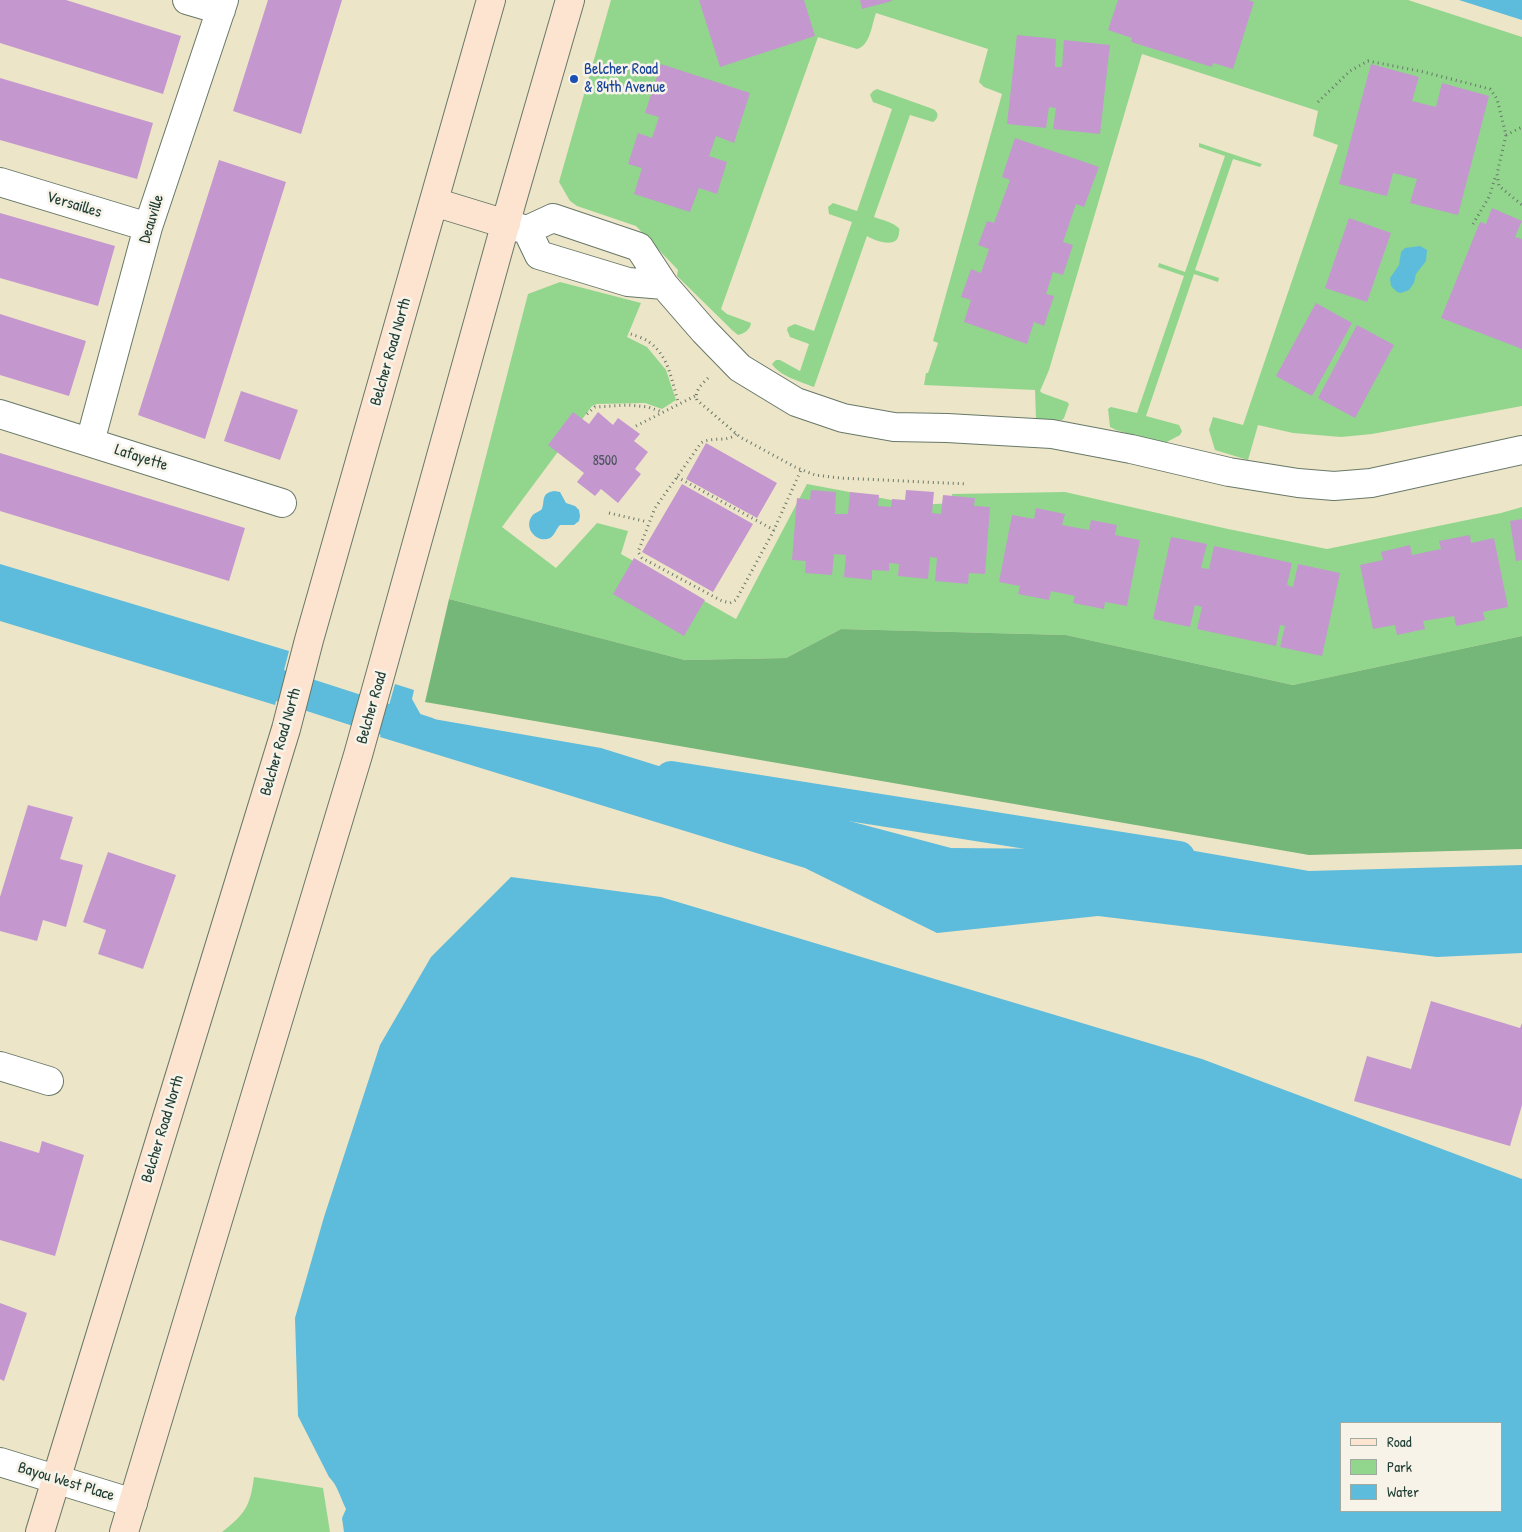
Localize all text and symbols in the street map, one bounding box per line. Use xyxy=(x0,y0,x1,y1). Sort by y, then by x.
place label: Belcher Road & 84th Avenue xyxy=(584,60,666,98)
marker: Belcher Road & 84th Avenue xyxy=(568,73,580,85)
street label: Versailles xyxy=(44,187,104,223)
street label: Deauville xyxy=(136,192,168,246)
street label: Belcher Road North xyxy=(366,296,416,408)
street label: Lafayette xyxy=(112,440,170,476)
house number: 8500 xyxy=(593,453,617,469)
street label: Belcher Road xyxy=(353,670,391,746)
street label: Belcher Road North xyxy=(256,686,306,798)
street label: Belcher Road North xyxy=(138,1073,188,1185)
legend xyxy=(1340,1422,1502,1512)
text: Road xyxy=(1387,1431,1412,1452)
text: Park xyxy=(1387,1456,1412,1477)
street label: Bayou West Place xyxy=(15,1458,117,1506)
text: Water xyxy=(1387,1481,1419,1502)

